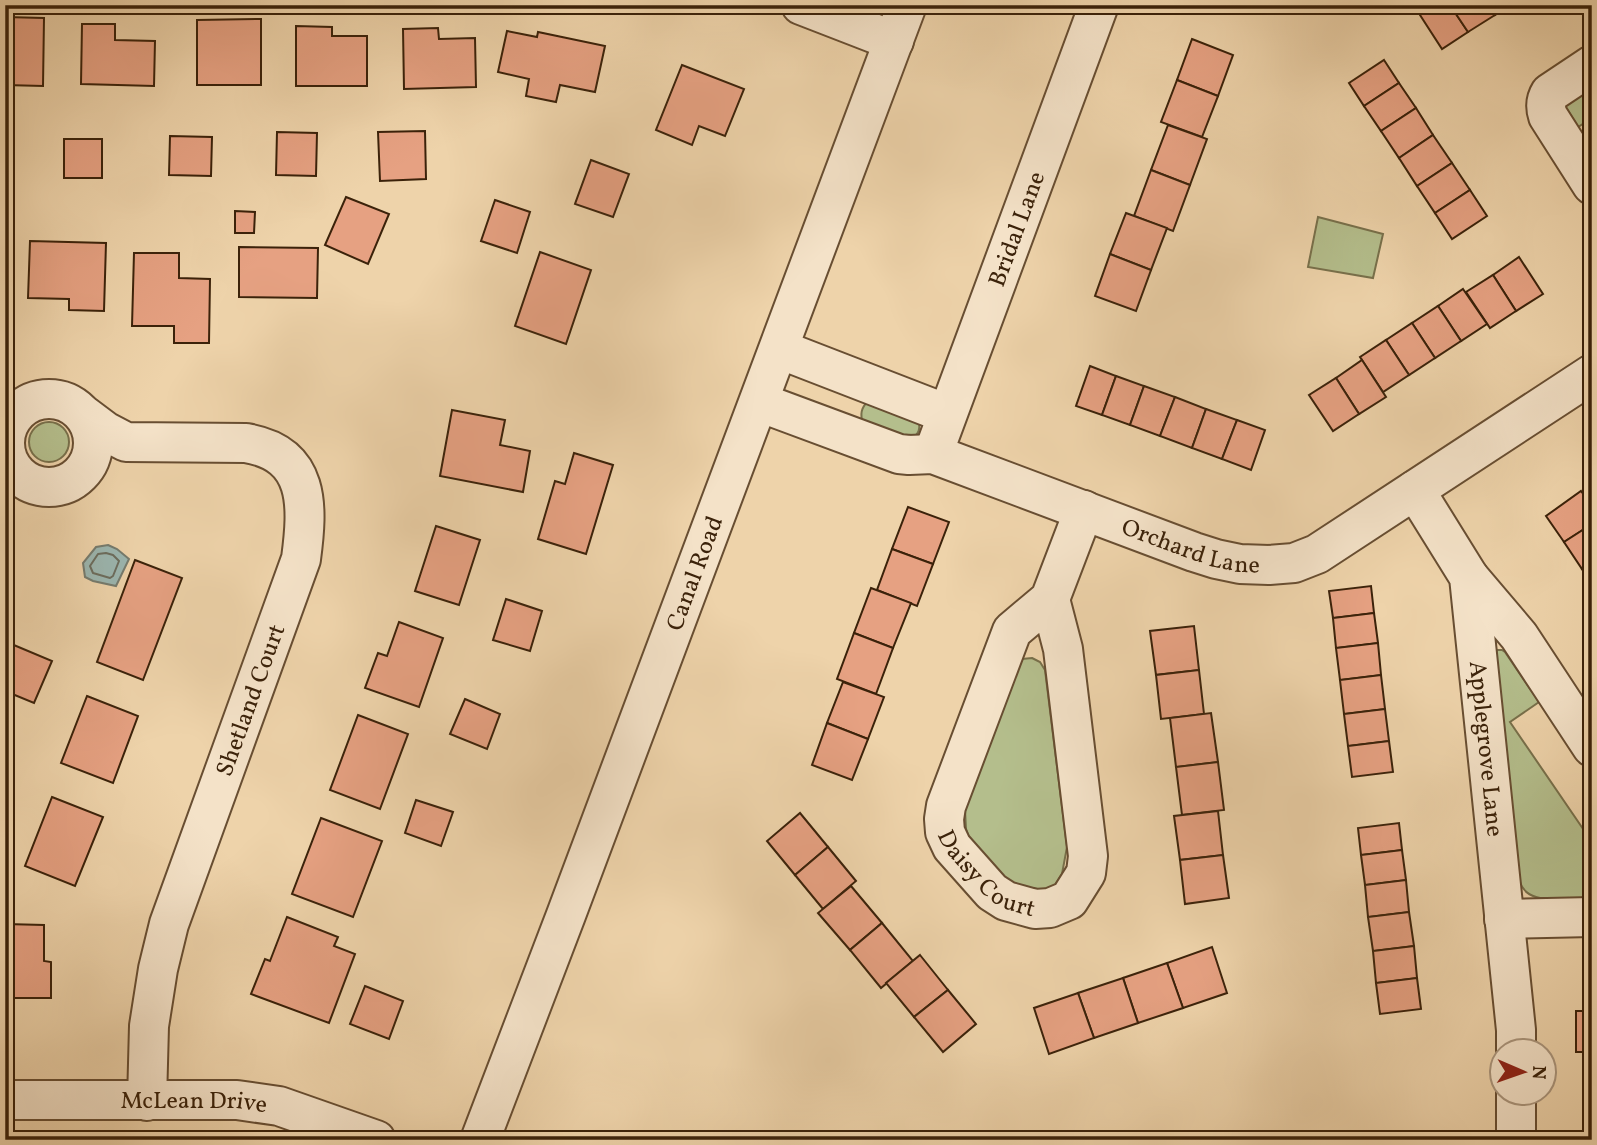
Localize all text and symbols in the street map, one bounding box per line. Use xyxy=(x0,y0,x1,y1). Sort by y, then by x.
street label: Bridal Lane xyxy=(981,167,1055,292)
street label: Orchard Lane xyxy=(1116,511,1260,584)
street label: Canal Road xyxy=(659,512,733,636)
street label: Shetland Court xyxy=(209,620,295,781)
street label: Applegrove Lane xyxy=(1459,659,1511,838)
street label: Daisy Court xyxy=(927,825,1039,927)
north arrow xyxy=(1488,1036,1558,1106)
text: N xyxy=(1525,1065,1551,1080)
street label: McLean Drive xyxy=(120,1085,269,1123)

